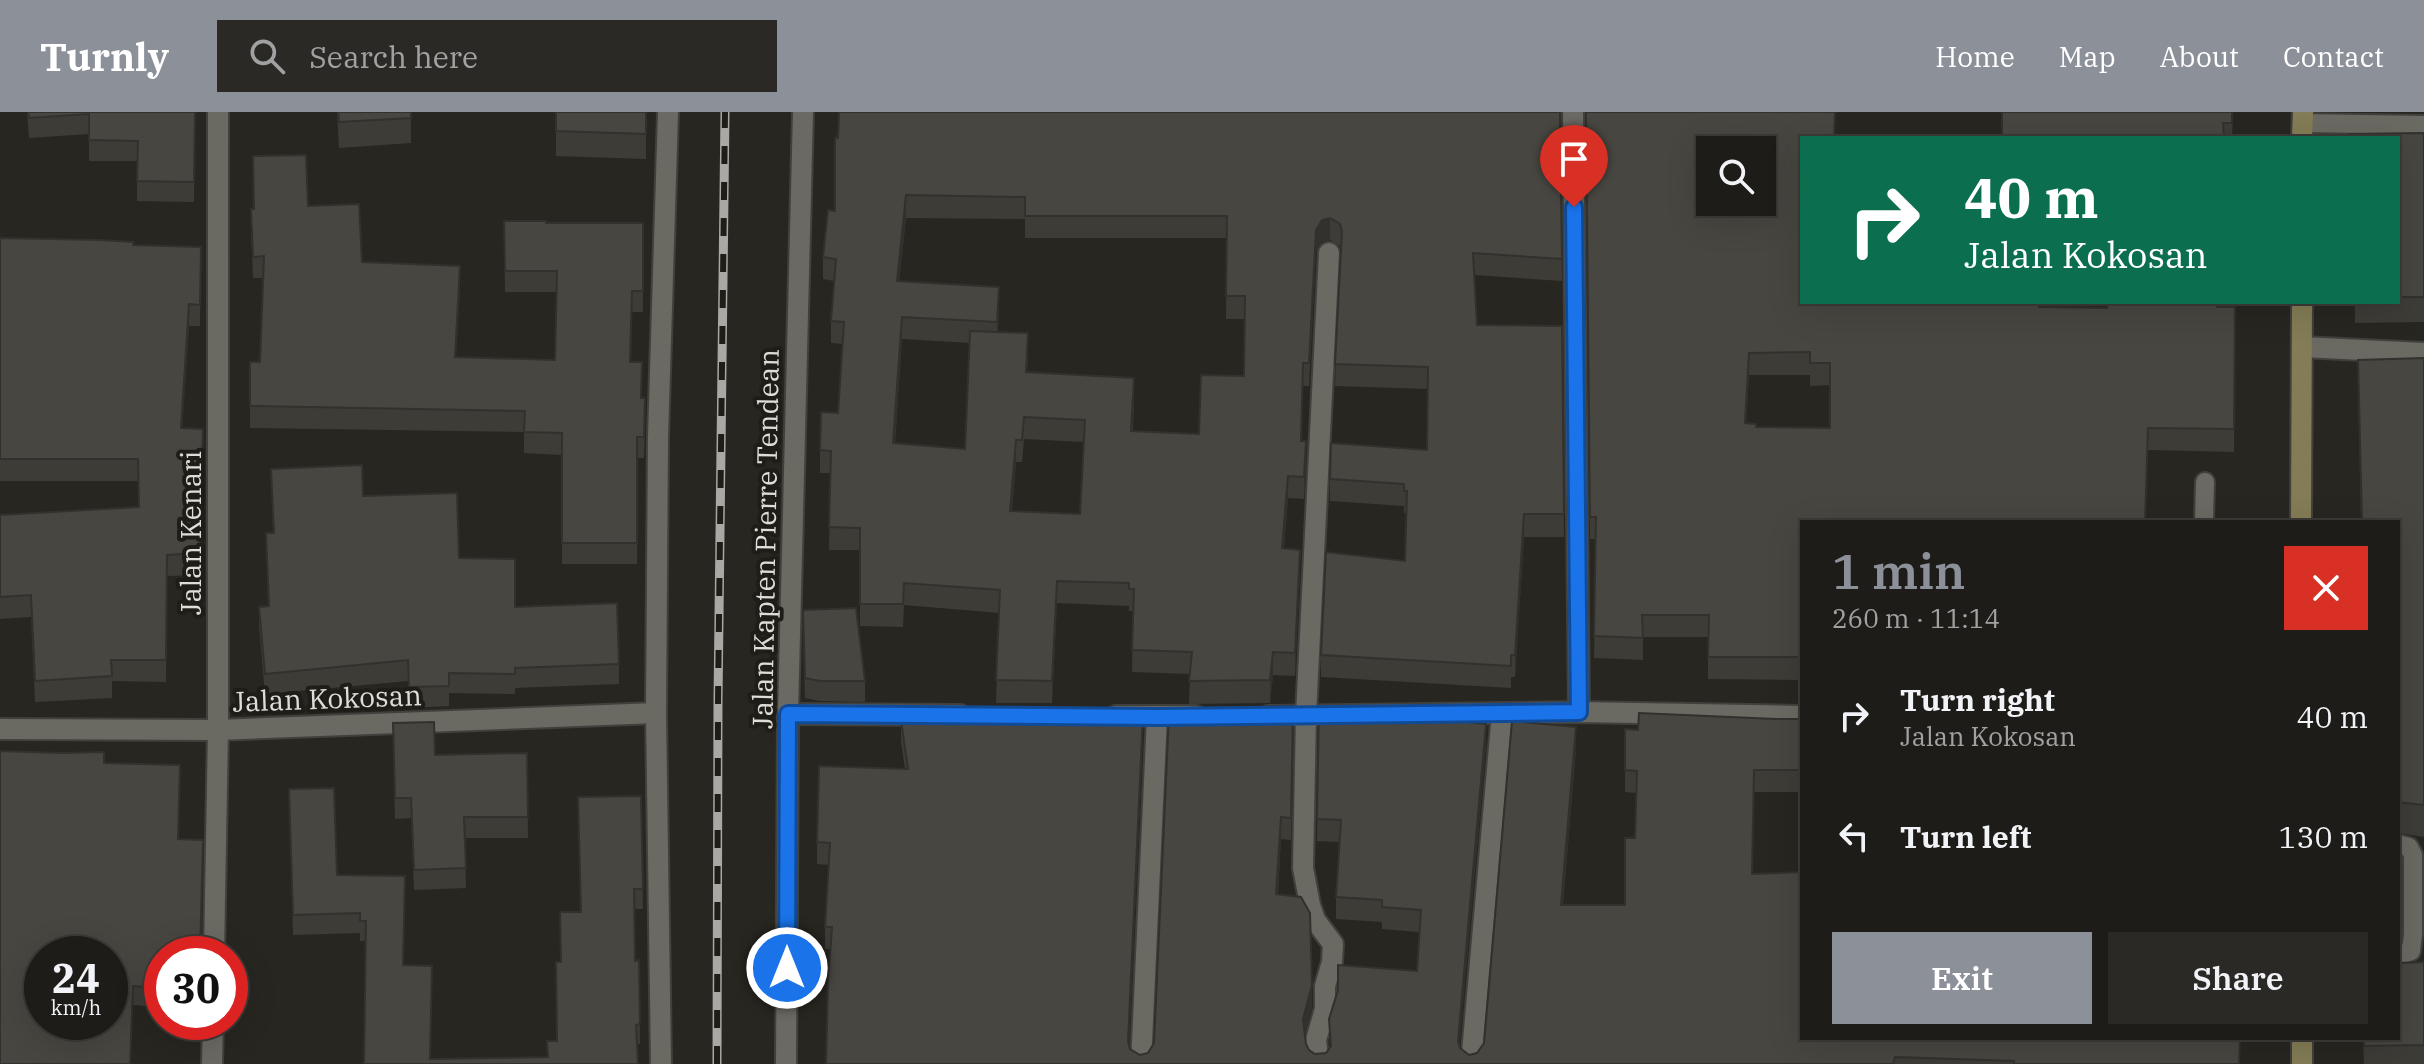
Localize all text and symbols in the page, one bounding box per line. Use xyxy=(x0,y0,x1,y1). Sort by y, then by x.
search box xyxy=(217,20,777,92)
text: Turnly xyxy=(40,32,169,81)
icon: search xyxy=(245,34,289,78)
text: Search here xyxy=(309,37,478,76)
text: Home xyxy=(1935,38,2015,75)
text: Map xyxy=(2059,38,2116,75)
text: About xyxy=(2160,38,2239,75)
text: Contact xyxy=(2283,38,2384,75)
pin xyxy=(1540,125,1608,207)
map controls xyxy=(1696,136,1776,216)
button: search xyxy=(1696,136,1776,216)
icon: arrive xyxy=(1552,137,1596,181)
text: 40 m xyxy=(1964,161,2099,233)
icon: right xyxy=(1832,168,1936,272)
text: Jalan Kokosan xyxy=(1964,231,2208,278)
street label: Jalan Kapten Pierre Tendean xyxy=(743,349,787,729)
street label: Jalan Kenari xyxy=(172,451,209,615)
text: 1 min xyxy=(1832,540,1965,602)
button: close xyxy=(2284,546,2368,630)
text: 260 m · 11:14 xyxy=(1832,601,2000,635)
street label: Jalan Kokosan xyxy=(232,676,422,720)
text: Turn right xyxy=(1900,680,2055,719)
icon: right xyxy=(1832,694,1876,738)
text: 40 m xyxy=(2296,697,2368,736)
text: Jalan Kokosan xyxy=(1900,719,2076,753)
icon: left xyxy=(1832,814,1876,858)
text: Turn left xyxy=(1900,817,2032,856)
text: 130 m xyxy=(2278,817,2368,856)
position arrow xyxy=(745,926,829,1010)
button: Exit xyxy=(1832,932,2092,1024)
button: Share xyxy=(2108,932,2368,1024)
speed limit sign: 30 xyxy=(144,936,248,1040)
text: 24 xyxy=(52,952,100,1004)
text: km/h xyxy=(51,994,101,1021)

